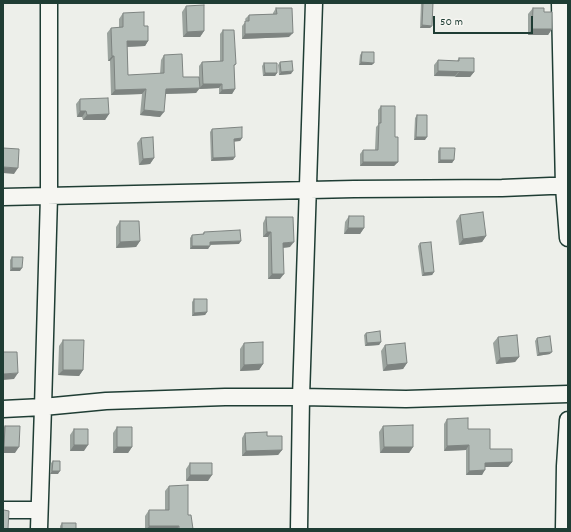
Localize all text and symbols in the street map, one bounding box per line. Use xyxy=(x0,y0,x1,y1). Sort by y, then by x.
scale bar xyxy=(435,8,535,34)
text: 50 m xyxy=(440,14,463,31)

